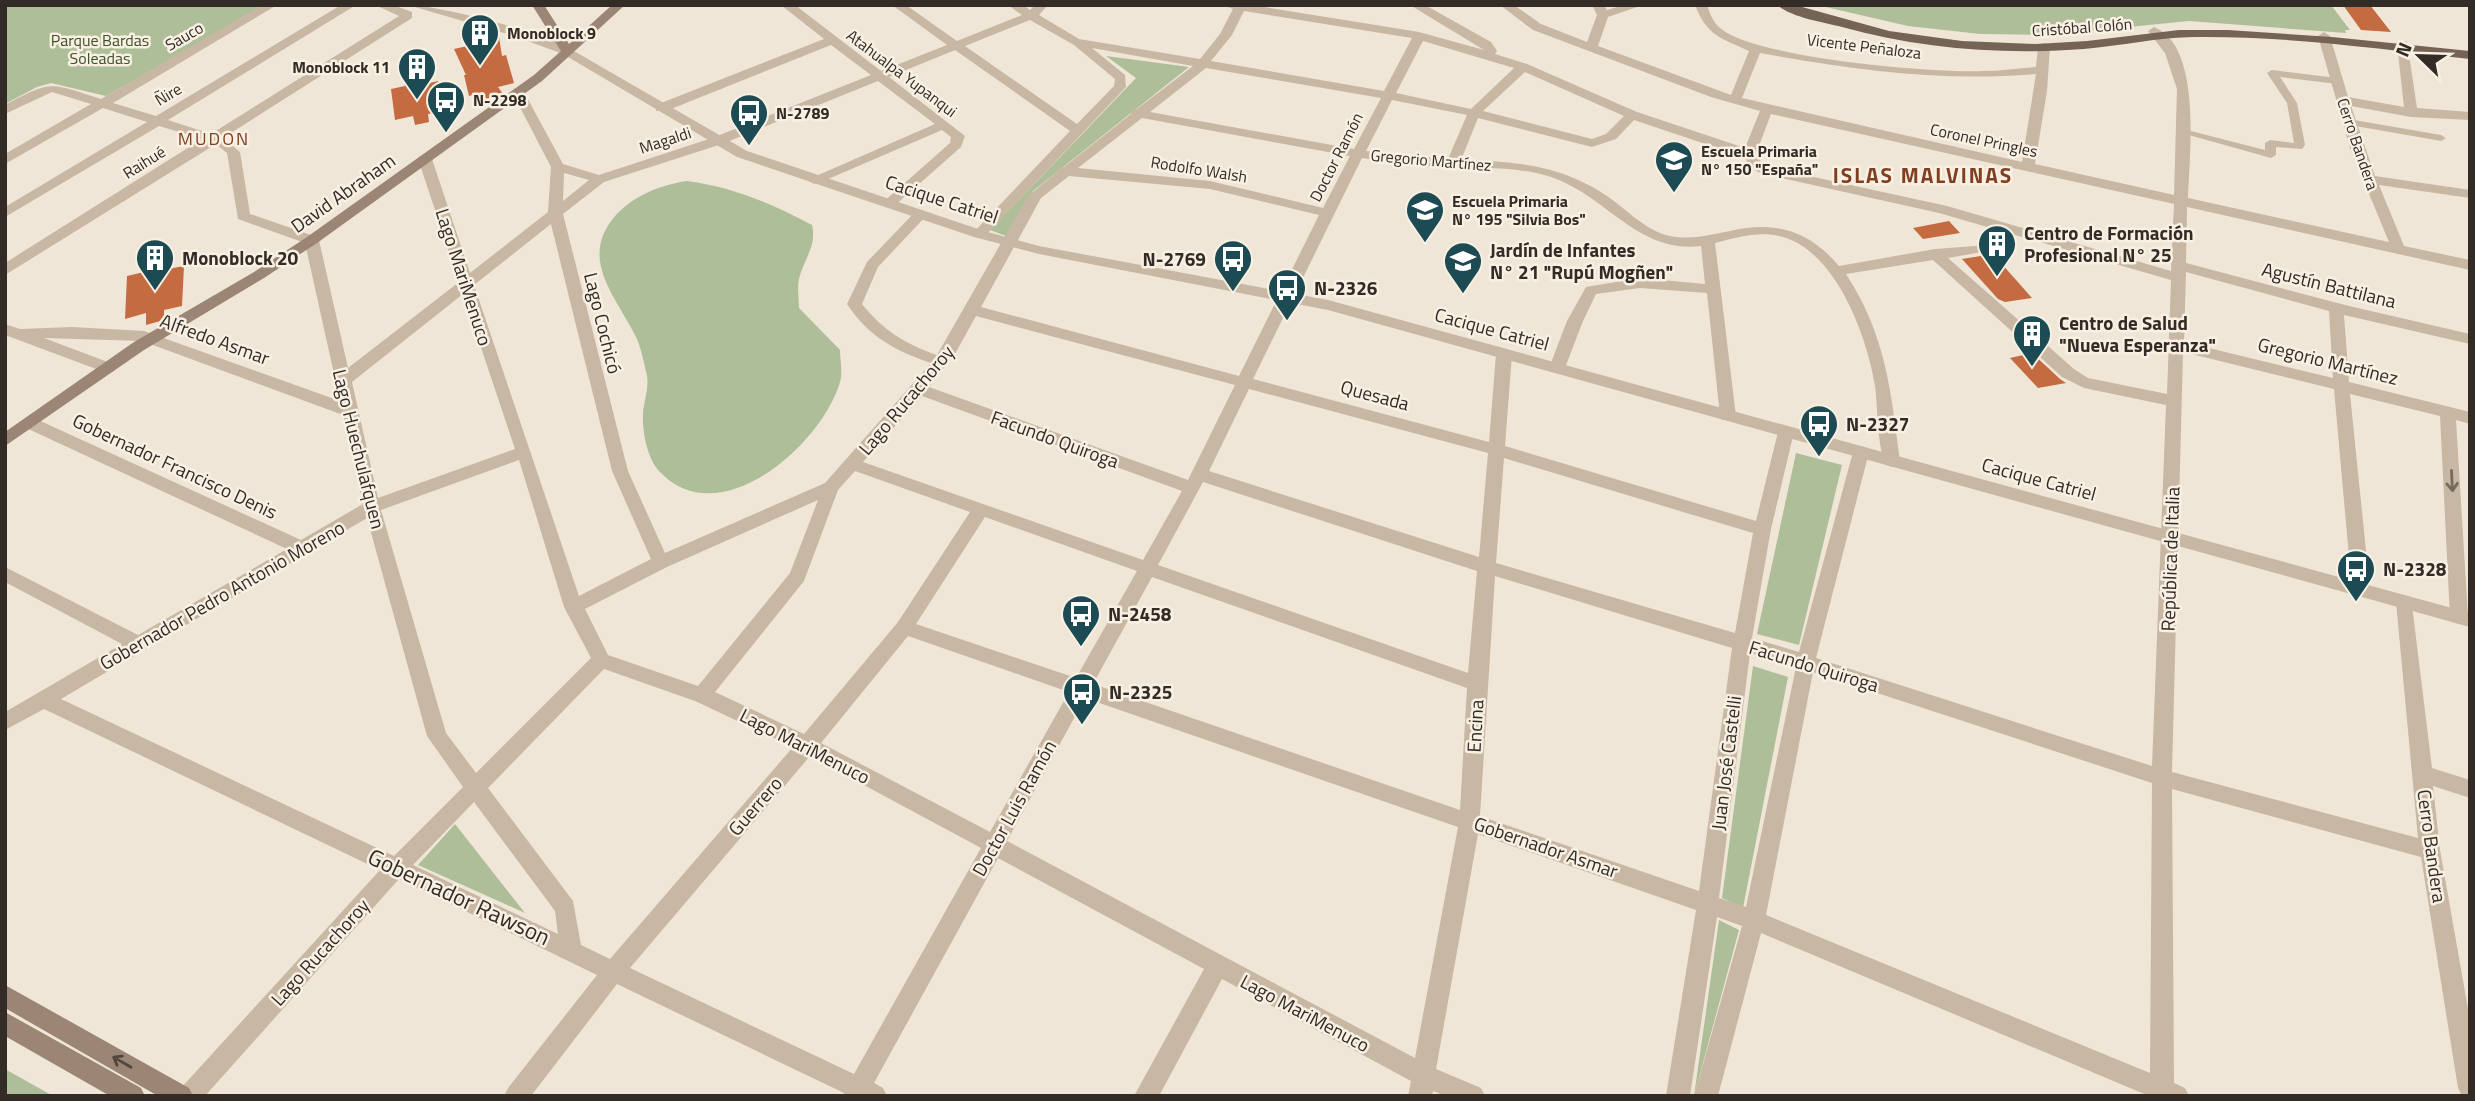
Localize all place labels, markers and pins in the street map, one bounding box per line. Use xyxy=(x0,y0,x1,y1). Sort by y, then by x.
building icon: Monoblock 9 xyxy=(459,12,501,67)
place label: Monoblock 9 xyxy=(507,21,596,45)
building icon: Monoblock 11 xyxy=(396,46,438,101)
place label: Monoblock 11 xyxy=(292,55,390,79)
bus stop icon: N-2298 xyxy=(425,79,467,134)
place label: N-2298 xyxy=(473,88,526,112)
bus stop icon: N-2789 xyxy=(728,92,770,147)
place label: N-2789 xyxy=(776,101,829,125)
school or university icon: Escuela Primaria N° 150 "España" xyxy=(1653,139,1695,194)
place label: Escuela Primaria N° 150 "España" xyxy=(1701,139,1818,181)
school or university icon: Escuela Primaria N° 195 "Silvia Bos" xyxy=(1404,189,1446,244)
place label: Escuela Primaria N° 195 "Silvia Bos" xyxy=(1452,189,1586,231)
place label: Centro de Formación Profesional N° 25 xyxy=(2024,218,2194,269)
building icon: Centro de Formación Profesional N° 25 xyxy=(1976,223,2018,278)
place label: Jardín de Infantes N° 21 "Rupú Mogñen" xyxy=(1490,235,1673,286)
building icon: Monoblock 20 xyxy=(134,237,176,292)
bus stop icon: N-2769 xyxy=(1212,238,1254,293)
school or university icon: Jardín de Infantes N° 21 "Rupú Mogñen" xyxy=(1442,240,1484,295)
place label: Monoblock 20 xyxy=(182,243,299,272)
place label: N-2769 xyxy=(1143,244,1206,273)
bus stop icon: N-2326 xyxy=(1266,267,1308,322)
place label: N-2326 xyxy=(1314,273,1378,302)
place label: Centro de Salud "Nueva Esperanza" xyxy=(2059,308,2216,359)
building icon: Centro de Salud "Nueva Esperanza" xyxy=(2011,313,2053,368)
bus stop icon: N-2327 xyxy=(1798,403,1840,458)
place label: N-2327 xyxy=(1846,409,1909,438)
bus stop icon: N-2328 xyxy=(2335,548,2377,603)
place label: N-2328 xyxy=(2383,554,2447,583)
bus stop icon: N-2458 xyxy=(1060,593,1102,648)
place label: N-2458 xyxy=(1108,599,1172,628)
bus stop icon: N-2325 xyxy=(1061,671,1103,726)
place label: N-2325 xyxy=(1109,677,1172,706)

